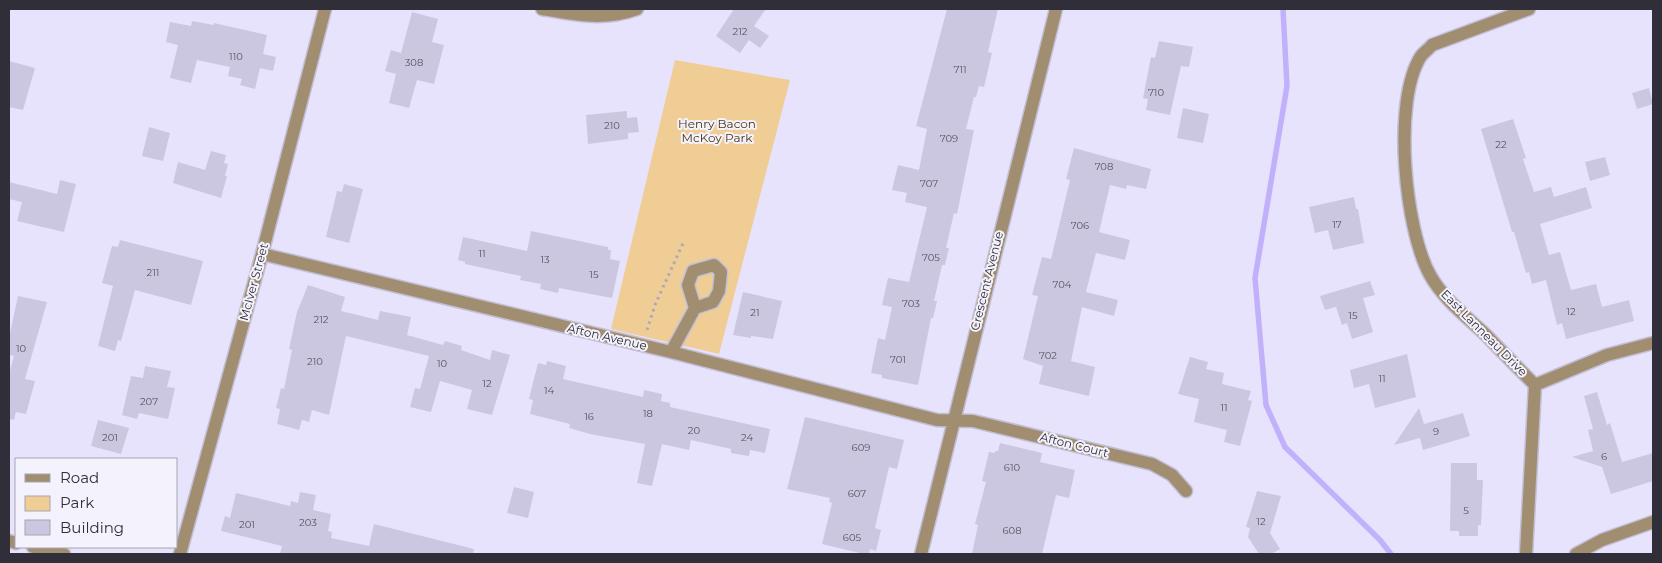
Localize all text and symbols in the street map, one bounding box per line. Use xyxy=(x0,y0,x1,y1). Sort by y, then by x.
house number: 212 xyxy=(733,25,748,38)
house number: 110 xyxy=(229,50,243,63)
house number: 308 xyxy=(405,56,423,69)
house number: 711 xyxy=(953,63,967,76)
house number: 710 xyxy=(1148,86,1164,99)
park label: Henry Bacon McKoy Park xyxy=(678,116,756,145)
house number: 210 xyxy=(604,119,620,132)
house number: 709 xyxy=(940,132,958,145)
house number: 22 xyxy=(1495,138,1507,151)
house number: 708 xyxy=(1095,160,1113,173)
house number: 707 xyxy=(920,177,938,190)
house number: 17 xyxy=(1332,218,1342,231)
house number: 706 xyxy=(1071,219,1089,232)
street label: Crescent Avenue xyxy=(967,230,1006,332)
street label: McIver Street xyxy=(236,241,271,322)
house number: 11 xyxy=(478,247,486,260)
house number: 705 xyxy=(922,251,940,264)
house number: 13 xyxy=(540,253,550,266)
house number: 211 xyxy=(147,266,159,279)
house number: 15 xyxy=(589,268,599,281)
house number: 704 xyxy=(1053,278,1072,291)
street label: East Lanneau Drive xyxy=(1438,286,1531,379)
house number: 703 xyxy=(902,297,920,310)
house number: 12 xyxy=(1566,305,1576,318)
house number: 21 xyxy=(750,306,760,319)
house number: 15 xyxy=(1348,309,1358,322)
house number: 212 xyxy=(314,313,329,326)
street label: Afton Avenue xyxy=(566,320,648,353)
house number: 10 xyxy=(16,342,26,355)
house number: 702 xyxy=(1039,349,1057,362)
house number: 701 xyxy=(890,353,906,366)
house number: 210 xyxy=(307,355,323,368)
house number: 10 xyxy=(437,357,447,370)
house number: 11 xyxy=(1378,372,1386,385)
house number: 12 xyxy=(482,377,492,390)
house number: 14 xyxy=(544,384,554,397)
house number: 207 xyxy=(140,395,158,408)
house number: 11 xyxy=(1220,401,1228,414)
house number: 18 xyxy=(643,407,653,420)
house number: 16 xyxy=(584,410,594,423)
house number: 20 xyxy=(688,424,701,437)
house number: 9 xyxy=(1433,425,1439,438)
street label: Afton Court xyxy=(1038,429,1110,460)
house number: 201 xyxy=(102,431,118,444)
house number: 24 xyxy=(741,431,753,444)
house number: 609 xyxy=(852,441,870,454)
house number: 6 xyxy=(1601,450,1607,463)
legend xyxy=(15,458,178,548)
house number: 610 xyxy=(1004,461,1021,474)
text: Road xyxy=(60,468,99,487)
house number: 607 xyxy=(848,487,866,500)
text: Park xyxy=(60,493,94,512)
house number: 5 xyxy=(1463,504,1469,517)
house number: 12 xyxy=(1256,515,1266,528)
house number: 203 xyxy=(299,516,317,529)
text: Building xyxy=(60,518,124,537)
house number: 201 xyxy=(239,518,255,531)
house number: 608 xyxy=(1002,524,1022,537)
house number: 605 xyxy=(843,531,862,544)

